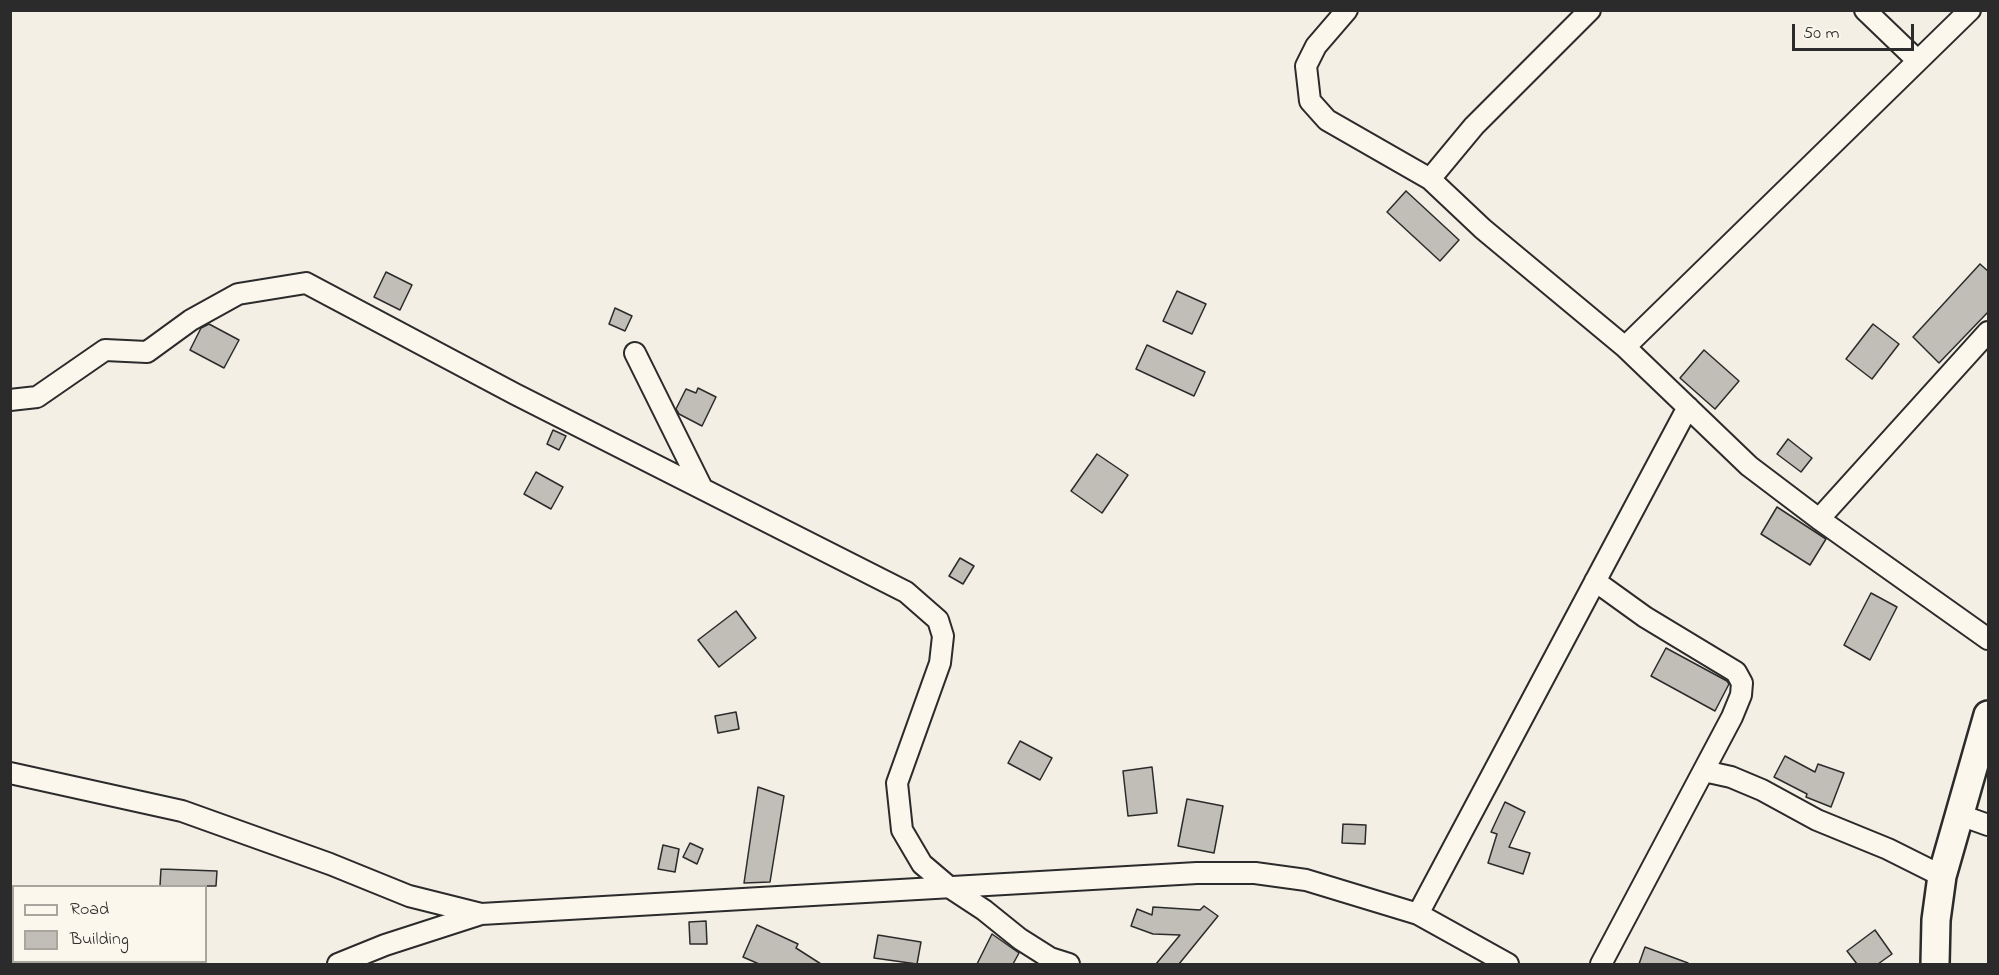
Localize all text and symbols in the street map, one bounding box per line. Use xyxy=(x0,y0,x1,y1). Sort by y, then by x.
scale bar xyxy=(1795,12,1916,50)
text: 50 m xyxy=(1803,21,1840,47)
legend xyxy=(12,885,207,963)
text: Road xyxy=(70,897,109,923)
text: Building xyxy=(70,927,129,953)

